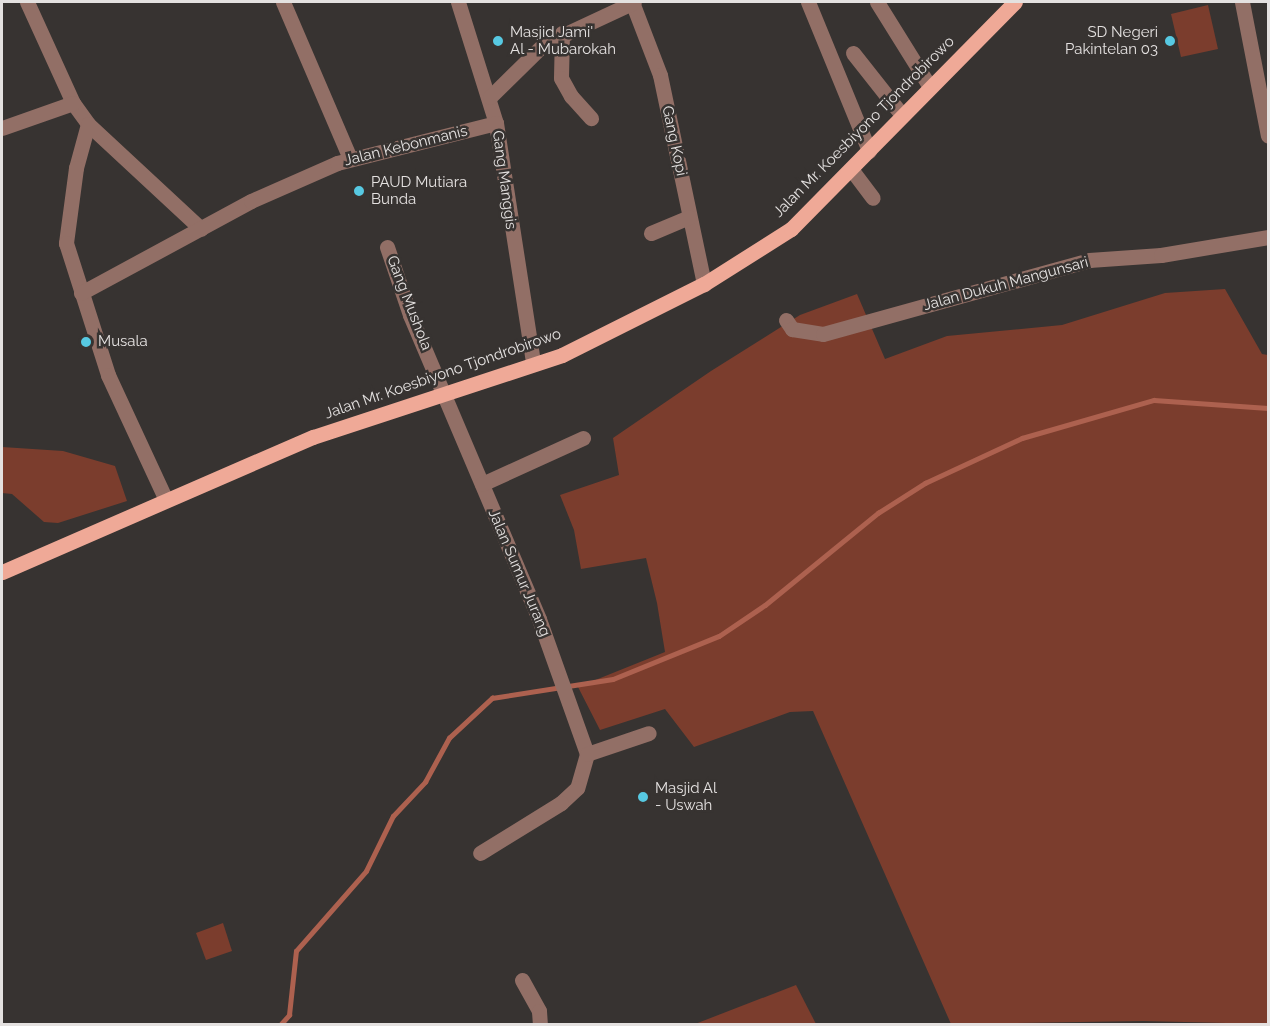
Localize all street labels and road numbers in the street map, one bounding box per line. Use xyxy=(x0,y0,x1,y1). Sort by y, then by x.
street label: Jalan Mr. Koesbiyono Tjondrobirowo xyxy=(770,33,958,221)
street label: Gang Kopi xyxy=(658,104,690,178)
street label: Jalan Kebonmanis xyxy=(343,122,469,170)
street label: Gang Manggis xyxy=(488,129,520,231)
street label: Gang Mushola xyxy=(383,253,435,353)
street label: Jalan Dukuh Mangunsari xyxy=(922,253,1090,315)
street label: Jalan Mr. Koesbiyono Tjondrobirowo xyxy=(322,325,564,423)
street label: Jalan Sumur Jurang xyxy=(484,506,554,640)

